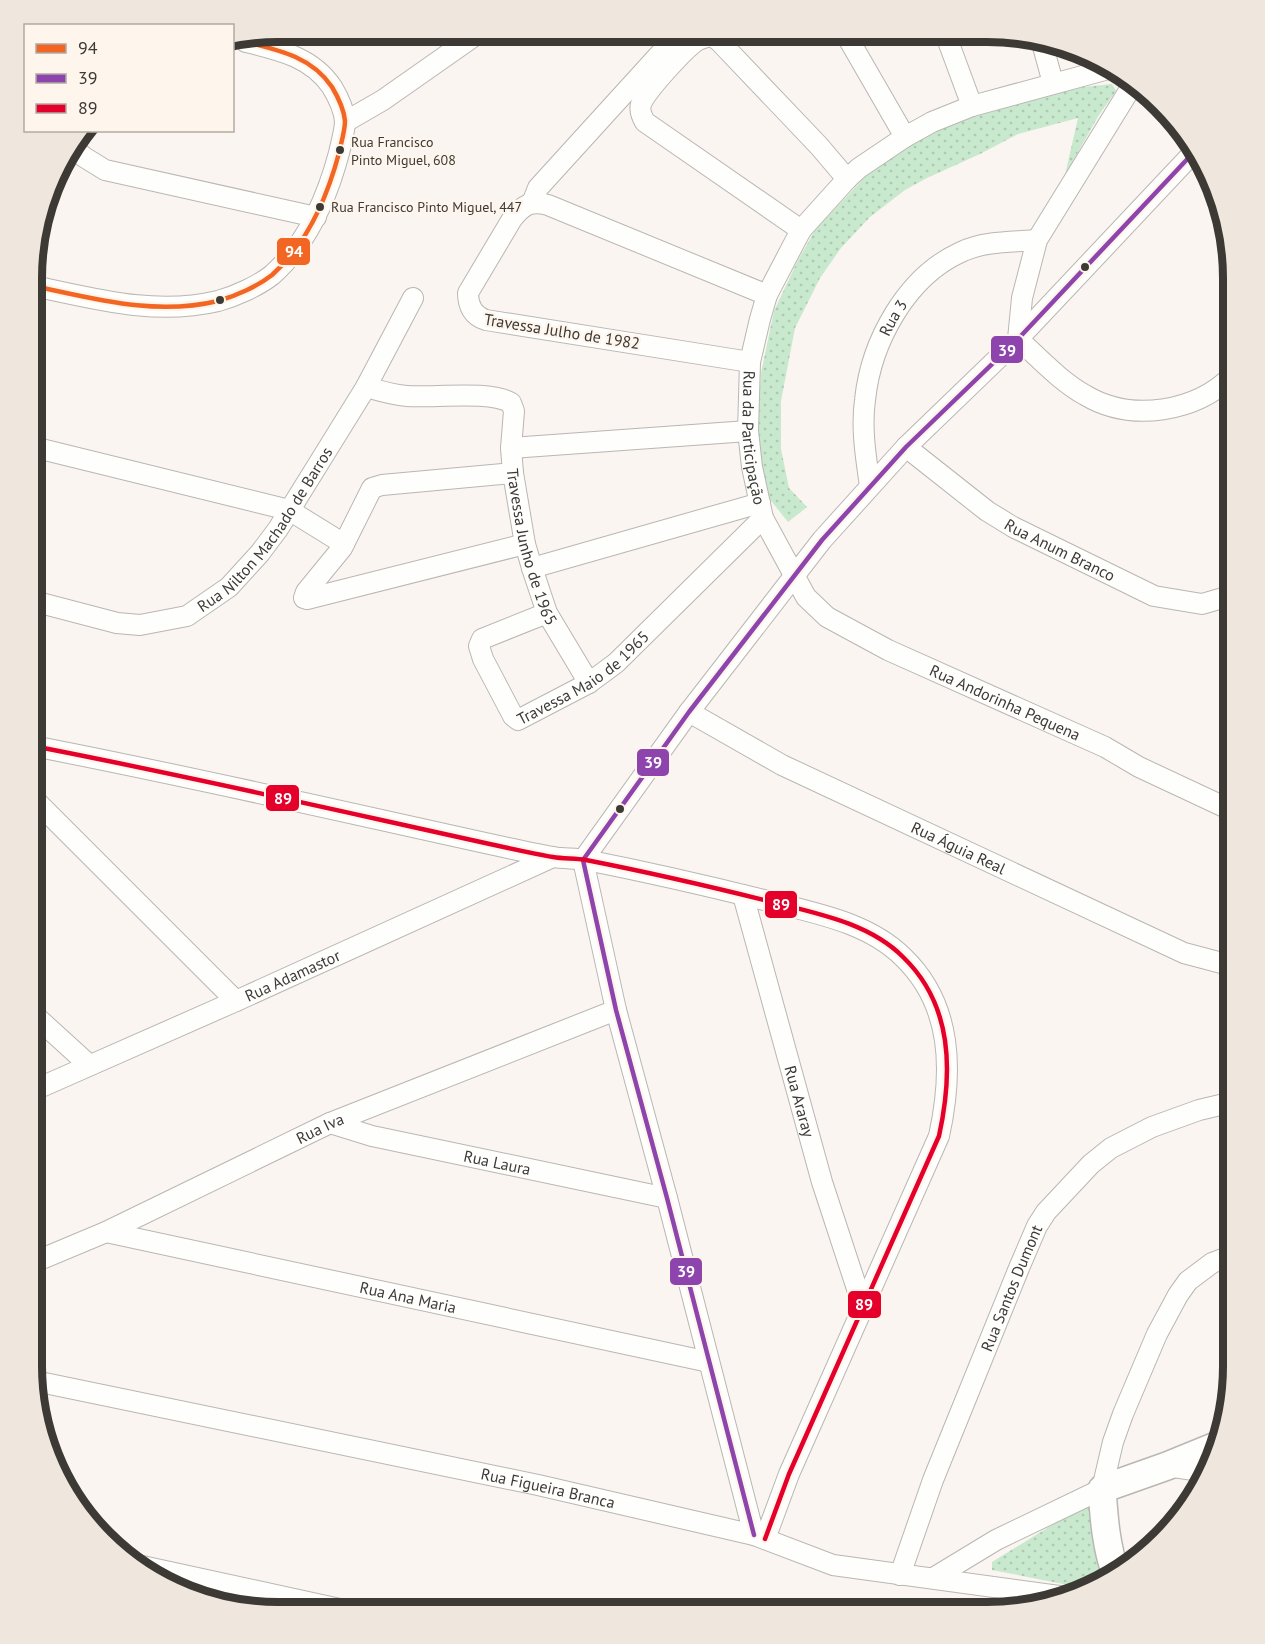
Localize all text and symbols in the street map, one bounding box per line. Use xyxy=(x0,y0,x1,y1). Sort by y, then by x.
legend xyxy=(24,24,234,132)
text: 94 xyxy=(78,36,98,59)
text: 39 xyxy=(78,66,98,89)
text: 89 xyxy=(78,96,98,119)
place label: Rua Francisco Pinto Miguel, 608 xyxy=(351,133,456,169)
marker: Rua Francisco Pinto Miguel, 608 xyxy=(334,144,346,156)
place label: Rua Francisco Pinto Miguel, 447 xyxy=(331,198,522,216)
marker: Rua Francisco Pinto Miguel, 447 xyxy=(314,201,326,213)
line badge: 94 xyxy=(276,237,311,266)
text: 94 xyxy=(285,241,303,261)
unlabelled marker xyxy=(1079,261,1091,273)
unlabelled marker xyxy=(214,294,226,306)
street label: Rua 3 xyxy=(874,295,911,339)
street label: Travessa Julho de 1982 xyxy=(483,309,641,353)
line badge: 39 xyxy=(990,335,1024,364)
text: 39 xyxy=(998,340,1016,360)
street label: Rua da Participação xyxy=(738,370,770,506)
street label: Rua Nilton Machado de Barros xyxy=(193,443,337,616)
street label: Travessa Junho de 1965 xyxy=(503,467,562,629)
street label: Rua Anum Branco xyxy=(1001,514,1119,585)
street label: Travessa Maio de 1965 xyxy=(513,626,653,729)
street label: Rua Andorinha Pequena xyxy=(927,660,1084,745)
line badge: 39 xyxy=(636,748,670,777)
text: 39 xyxy=(644,752,662,772)
line badge: 89 xyxy=(265,784,300,812)
text: 89 xyxy=(274,788,292,808)
unlabelled marker xyxy=(614,803,626,815)
street label: Rua Águia Real xyxy=(908,817,1009,878)
line badge: 89 xyxy=(764,890,798,919)
text: 89 xyxy=(772,894,790,914)
street label: Rua Adamastor xyxy=(242,945,344,1006)
street label: Rua Araray xyxy=(780,1063,819,1140)
street label: Rua Iva xyxy=(293,1109,347,1148)
street label: Rua Laura xyxy=(462,1146,533,1179)
street label: Rua Santos Dumont xyxy=(976,1221,1047,1354)
line badge: 39 xyxy=(669,1257,703,1286)
text: 39 xyxy=(677,1261,695,1281)
street label: Rua Ana Maria xyxy=(358,1277,458,1317)
line badge: 89 xyxy=(847,1290,882,1319)
text: 89 xyxy=(855,1294,873,1314)
street label: Rua Figueira Branca xyxy=(479,1463,617,1513)

